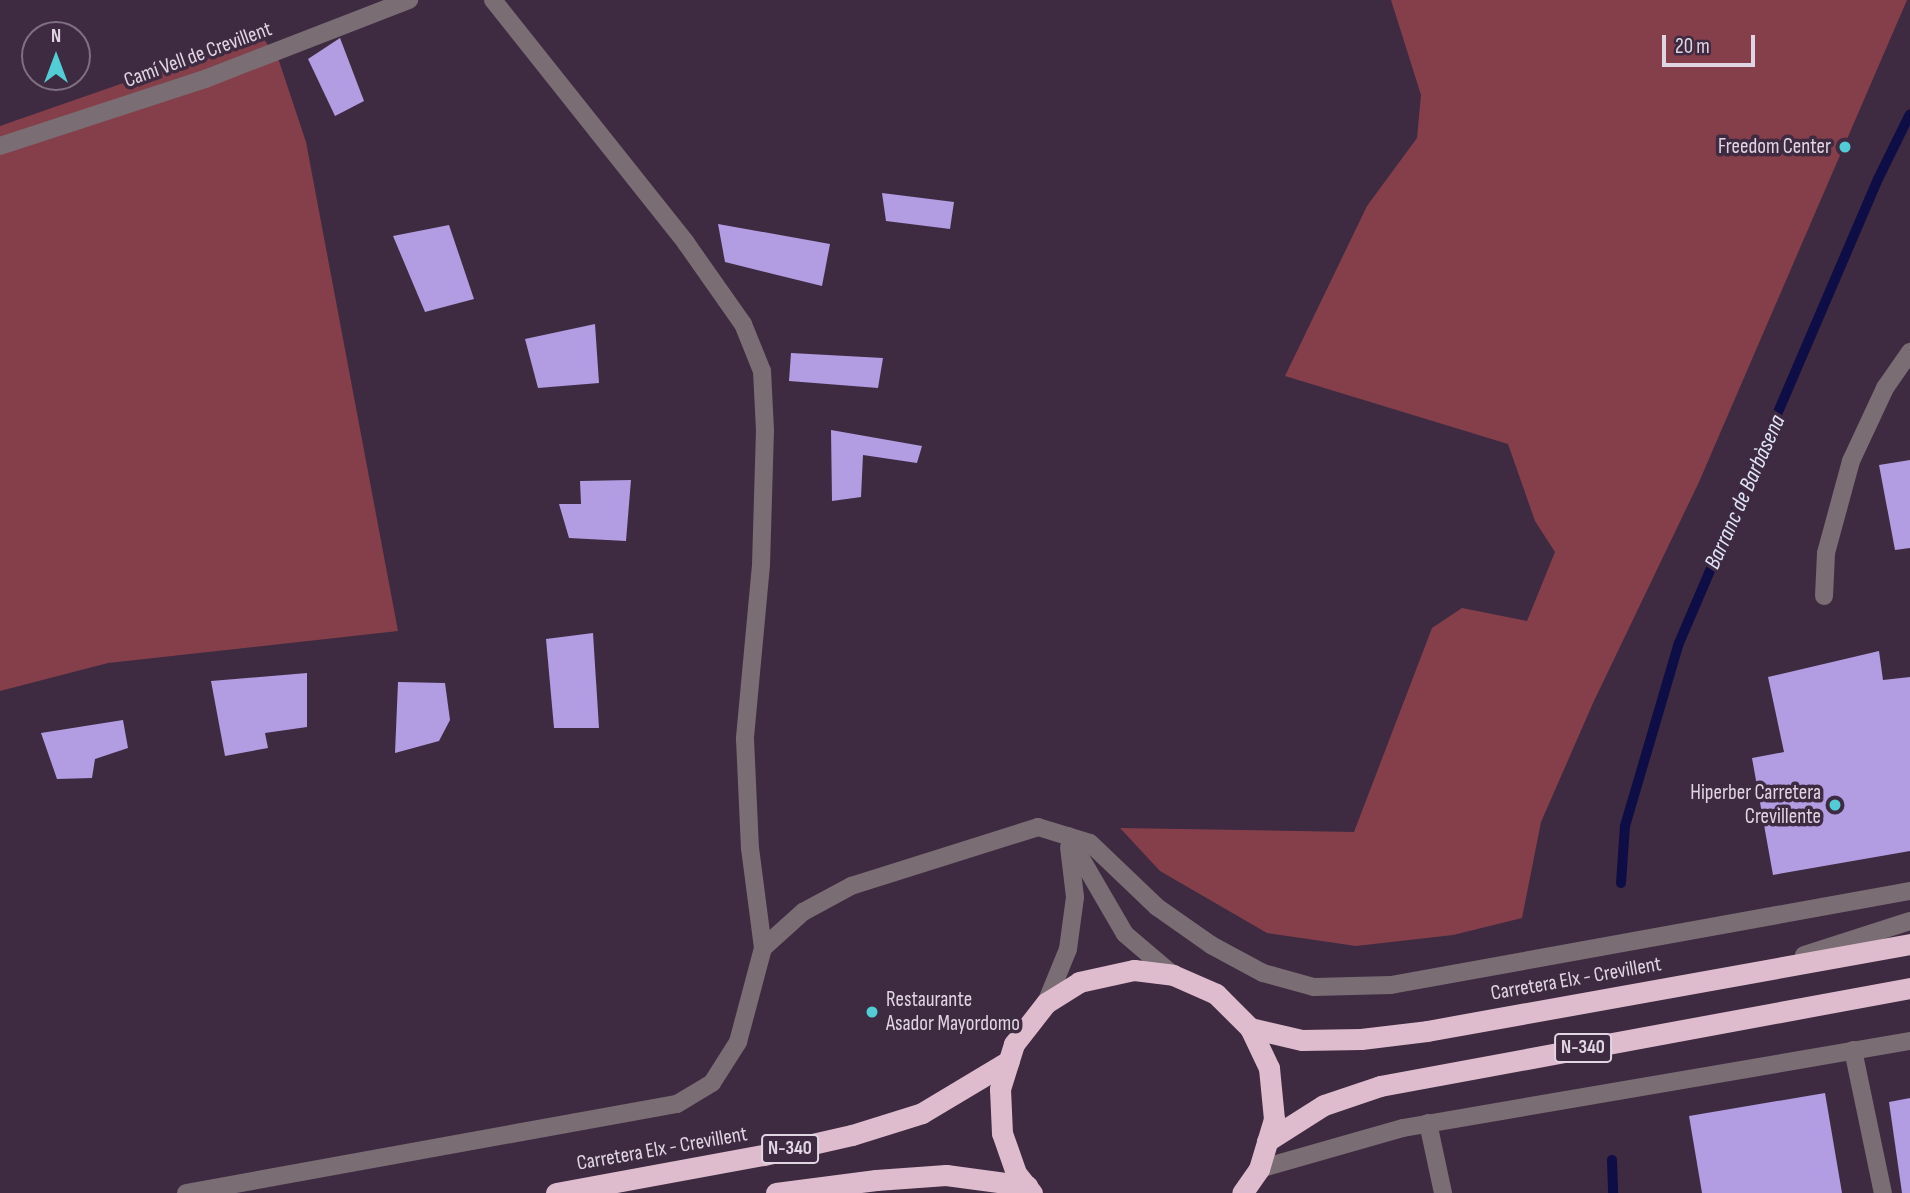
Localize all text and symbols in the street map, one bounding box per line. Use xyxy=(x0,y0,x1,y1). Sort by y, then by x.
street label: Camí Vell de Crevillent xyxy=(121,17,275,93)
north arrow xyxy=(21,21,91,91)
scale bar xyxy=(1665,21,1758,65)
text: N xyxy=(51,25,61,48)
text: 20 m xyxy=(1675,34,1710,59)
place label: Freedom Center xyxy=(1718,134,1831,160)
marker: Freedom Center xyxy=(1837,139,1853,155)
water label: Barranc de Barbàsena xyxy=(1699,411,1791,573)
place label: Hiperber Carretera Crevillente xyxy=(1690,780,1821,830)
marker: Hiperber Carretera Crevillente xyxy=(1827,797,1843,813)
street label: Carretera Elx - Crevillent xyxy=(1489,952,1663,1006)
place label: Restaurante Asador Mayordomo xyxy=(886,987,1020,1037)
marker: Restaurante Asador Mayordomo xyxy=(864,1004,880,1020)
road number: N-340 xyxy=(1553,1032,1613,1064)
street label: Carretera Elx - Crevillent xyxy=(575,1122,749,1176)
road number: N-340 xyxy=(760,1134,820,1164)

